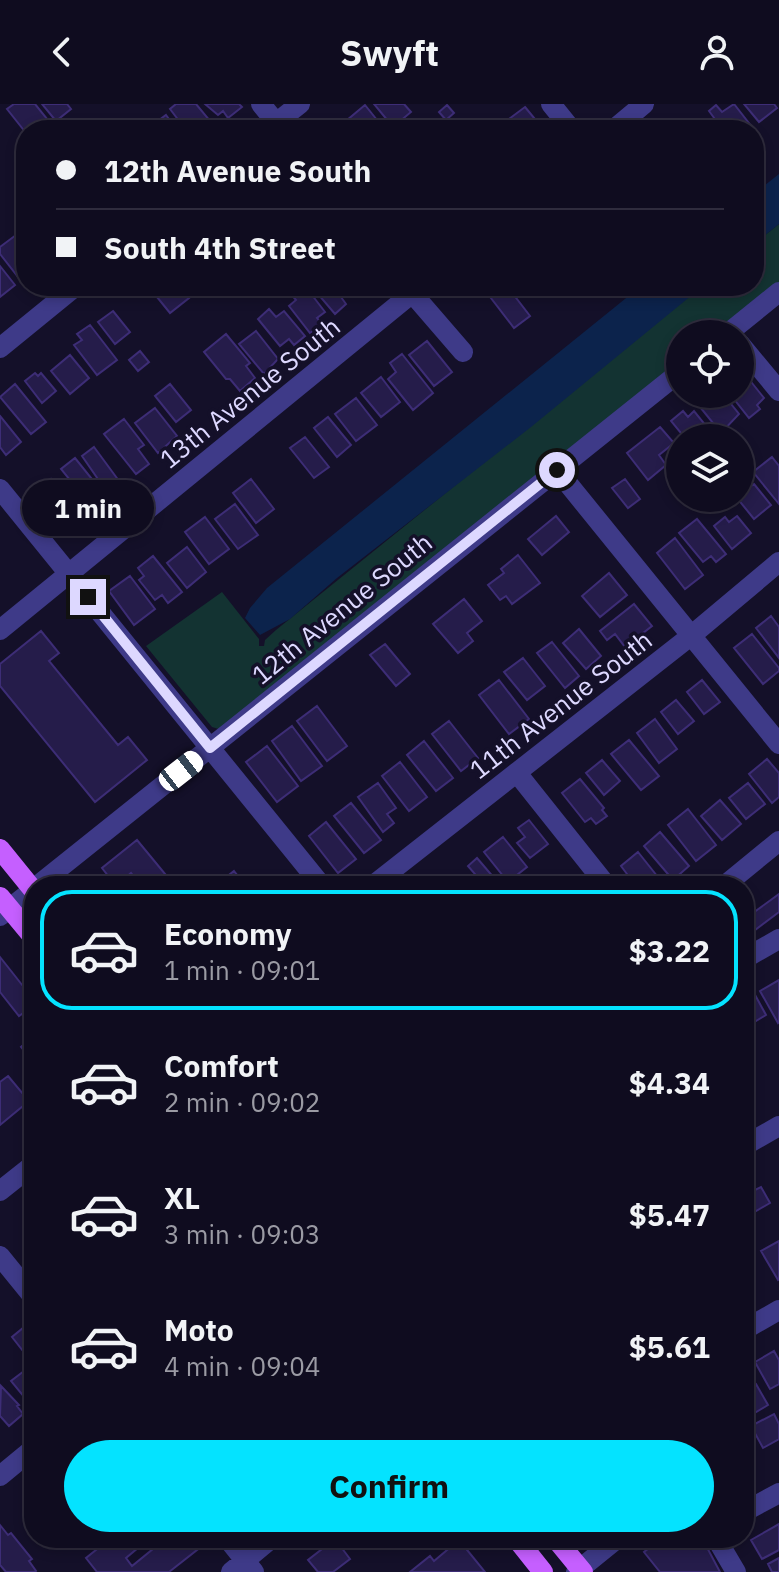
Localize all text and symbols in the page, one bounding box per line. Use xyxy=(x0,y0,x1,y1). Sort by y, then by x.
text: Swyft xyxy=(340,29,439,76)
icon: back xyxy=(40,30,84,74)
icon: person xyxy=(695,30,739,74)
text: 12th Avenue South xyxy=(104,151,371,190)
text: South 4th Street xyxy=(104,228,336,267)
street label: 13th Avenue South xyxy=(152,309,347,475)
map controls xyxy=(666,320,754,512)
button: locate xyxy=(666,320,754,408)
button: layers xyxy=(666,424,754,512)
route start xyxy=(539,452,575,488)
callout: 1 min xyxy=(22,481,154,537)
text: 1 min xyxy=(54,491,122,525)
street label: 12th Avenue South xyxy=(244,525,439,691)
route end xyxy=(70,579,106,615)
street label: 11th Avenue South xyxy=(462,622,659,786)
car xyxy=(155,747,207,795)
icon: car xyxy=(68,914,140,986)
text: Economy xyxy=(164,914,292,953)
text: $3.22 xyxy=(629,931,710,970)
text: 1 min · 09:01 xyxy=(164,953,320,987)
icon: car xyxy=(68,1046,140,1118)
text: Comfort xyxy=(164,1046,279,1085)
text: $4.34 xyxy=(629,1063,710,1102)
text: 2 min · 09:02 xyxy=(164,1085,320,1119)
icon: car xyxy=(68,1178,140,1250)
text: XL xyxy=(164,1178,200,1217)
text: $5.47 xyxy=(629,1195,710,1234)
text: 3 min · 09:03 xyxy=(164,1217,320,1251)
icon: car xyxy=(68,1310,140,1382)
text: Moto xyxy=(164,1310,234,1349)
text: $5.61 xyxy=(629,1327,710,1366)
text: 4 min · 09:04 xyxy=(164,1349,320,1383)
button: Confirm xyxy=(64,1440,714,1532)

